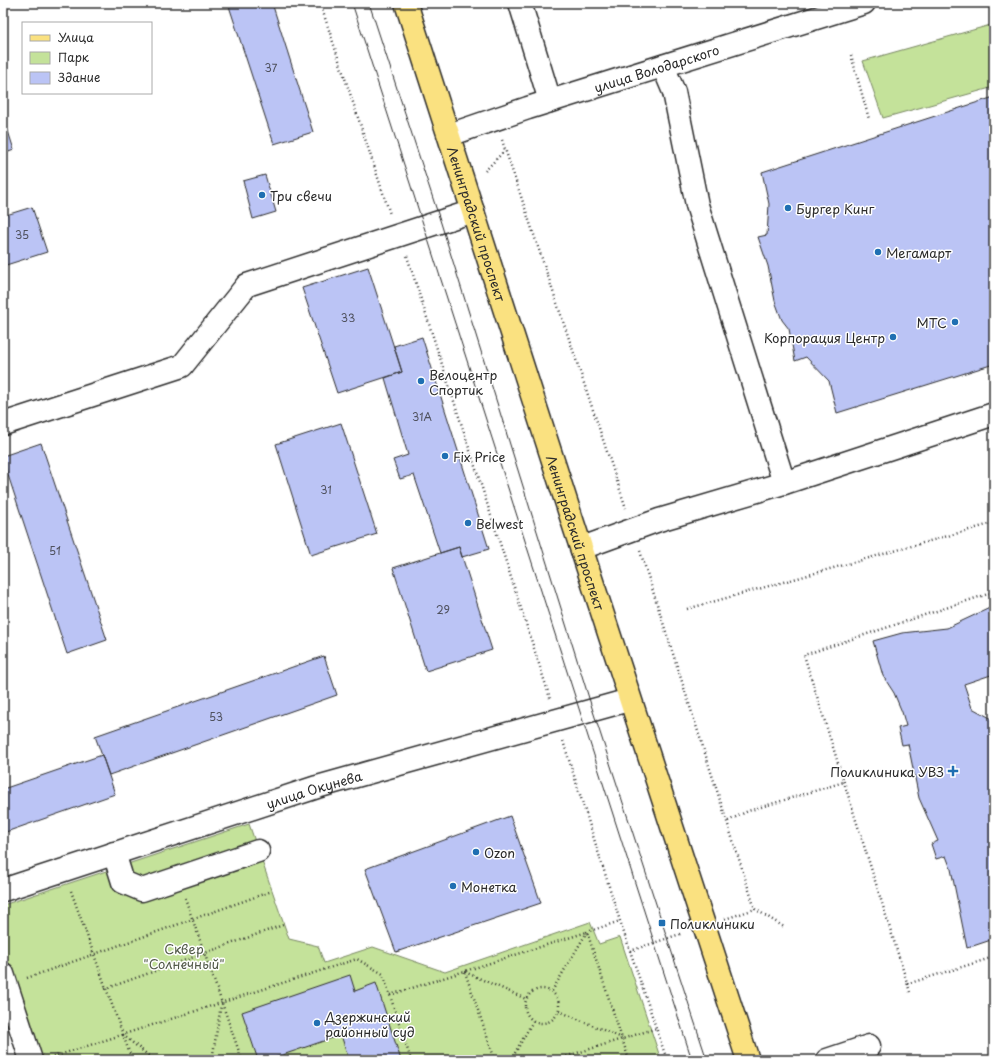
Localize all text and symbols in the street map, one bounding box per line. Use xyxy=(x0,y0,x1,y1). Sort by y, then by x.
legend xyxy=(22,22,152,94)
text: Улица xyxy=(58,28,94,46)
street label: улица Володарского xyxy=(591,39,721,96)
text: Парк xyxy=(58,48,90,66)
house number: 37 xyxy=(265,59,278,76)
text: Здание xyxy=(58,68,100,86)
street label: Ленинградский проспект xyxy=(443,144,511,304)
place label: Три свечи xyxy=(270,186,332,205)
marker: Три свечи xyxy=(257,190,267,200)
place label: Бургер Кинг xyxy=(796,199,874,218)
marker: Бургер Кинг xyxy=(783,203,793,213)
house number: 35 xyxy=(15,226,29,243)
place label: Мегамарт xyxy=(886,243,952,262)
marker: Мегамарт xyxy=(873,247,883,257)
house number: 33 xyxy=(341,309,355,326)
place label: МТС xyxy=(916,313,947,332)
marker: МТС xyxy=(950,317,960,327)
place label: Корпорация Центр xyxy=(764,328,885,347)
marker: Корпорация Центр xyxy=(888,332,898,342)
place label: Велоцентр Спортик xyxy=(429,365,497,399)
marker: Велоцентр Спортик xyxy=(416,376,426,386)
house number: 31А xyxy=(412,408,433,425)
place label: Fix Price xyxy=(453,447,506,466)
marker: Fix Price xyxy=(440,451,450,461)
street label: Ленинградский проспект xyxy=(542,452,610,613)
house number: 31 xyxy=(320,481,332,498)
place label: Belwest xyxy=(476,514,523,533)
marker: Belwest xyxy=(463,518,473,528)
house number: 51 xyxy=(49,542,61,559)
house number: 29 xyxy=(436,601,450,618)
house number: 53 xyxy=(209,708,223,725)
place label: Поликлиника УВЗ xyxy=(830,762,944,781)
street label: улица Окунева xyxy=(264,765,365,813)
marker: Поликлиника УВЗ xyxy=(947,765,959,777)
place label: Ozon xyxy=(484,843,515,862)
marker: Ozon xyxy=(471,847,481,857)
place label: Монетка xyxy=(461,877,518,896)
marker: Монетка xyxy=(448,881,458,891)
place label: Поликлиники xyxy=(670,914,755,933)
marker: Поликлиники xyxy=(657,918,667,928)
park label: Сквер "Солнечный" xyxy=(143,939,225,973)
place label: Дзержинский районный суд xyxy=(324,1007,415,1041)
marker: Дзержинский районный суд xyxy=(312,1018,322,1028)

